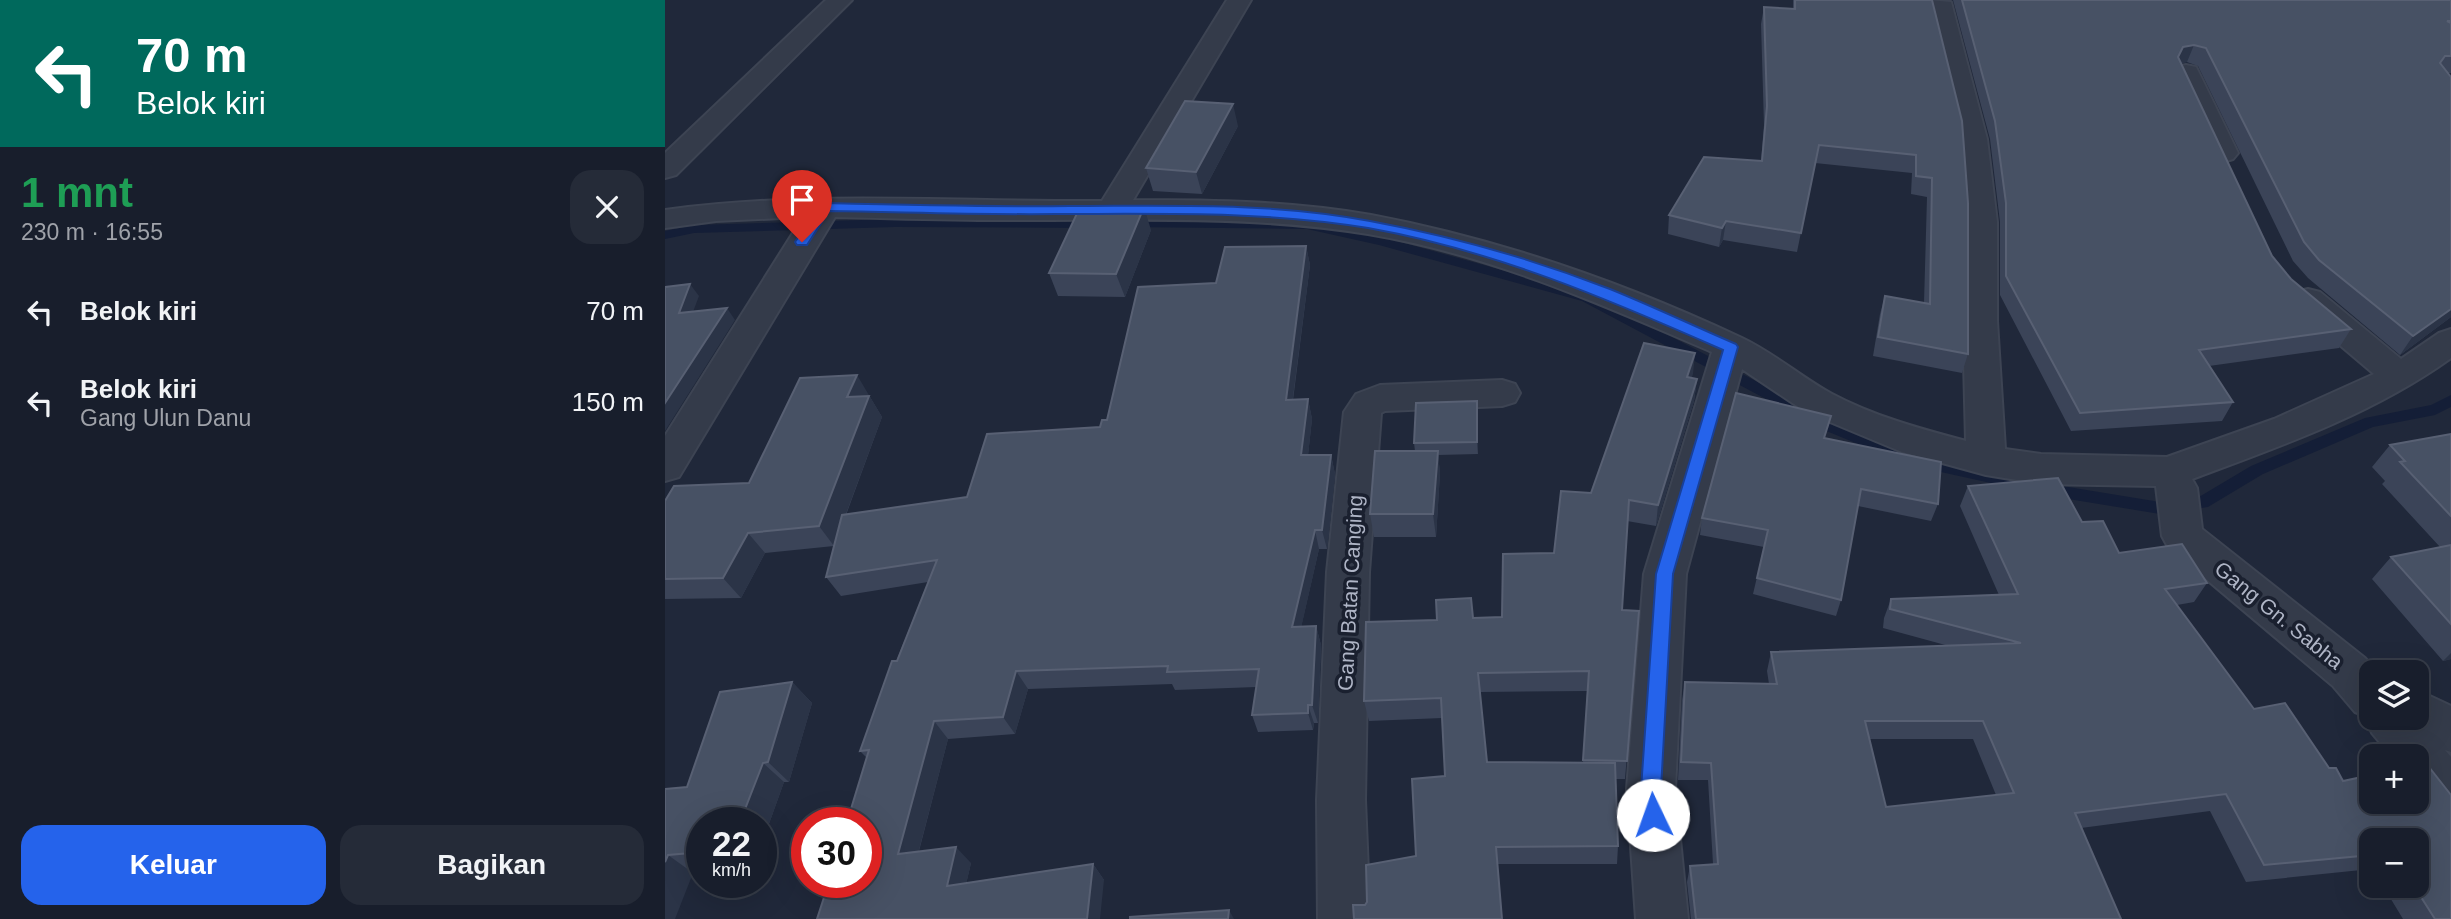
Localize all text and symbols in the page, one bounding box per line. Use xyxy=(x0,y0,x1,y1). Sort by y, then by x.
icon: left xyxy=(21,28,112,119)
text: 70 m xyxy=(136,28,248,82)
text: Belok kiri xyxy=(136,85,266,121)
text: 1 mnt xyxy=(21,169,133,216)
button: close xyxy=(570,170,644,244)
pin xyxy=(772,170,832,242)
icon: arrive xyxy=(783,181,821,219)
text: 230 m · 16:55 xyxy=(21,219,163,245)
icon: left xyxy=(21,293,59,331)
text: Belok kiri xyxy=(80,296,197,326)
text: 70 m xyxy=(586,296,644,326)
text: Belok kiri xyxy=(80,374,197,404)
icon: left xyxy=(21,384,59,422)
text: 150 m xyxy=(572,387,644,417)
text: Gang Ulun Danu xyxy=(80,405,251,431)
street label: Gang Batan Canging xyxy=(1333,494,1367,692)
street label: Gang Gn. Sabha xyxy=(2211,556,2348,674)
map controls xyxy=(2359,660,2429,898)
button: layers xyxy=(2359,660,2429,730)
button: + xyxy=(2359,744,2429,814)
position arrow xyxy=(1616,778,1690,852)
speed limit sign: 30 xyxy=(791,807,882,898)
text: 22 xyxy=(712,824,751,863)
button: Keluar xyxy=(21,825,326,905)
button: Bagikan xyxy=(340,825,644,905)
button: − xyxy=(2359,828,2429,898)
text: km/h xyxy=(712,860,751,880)

